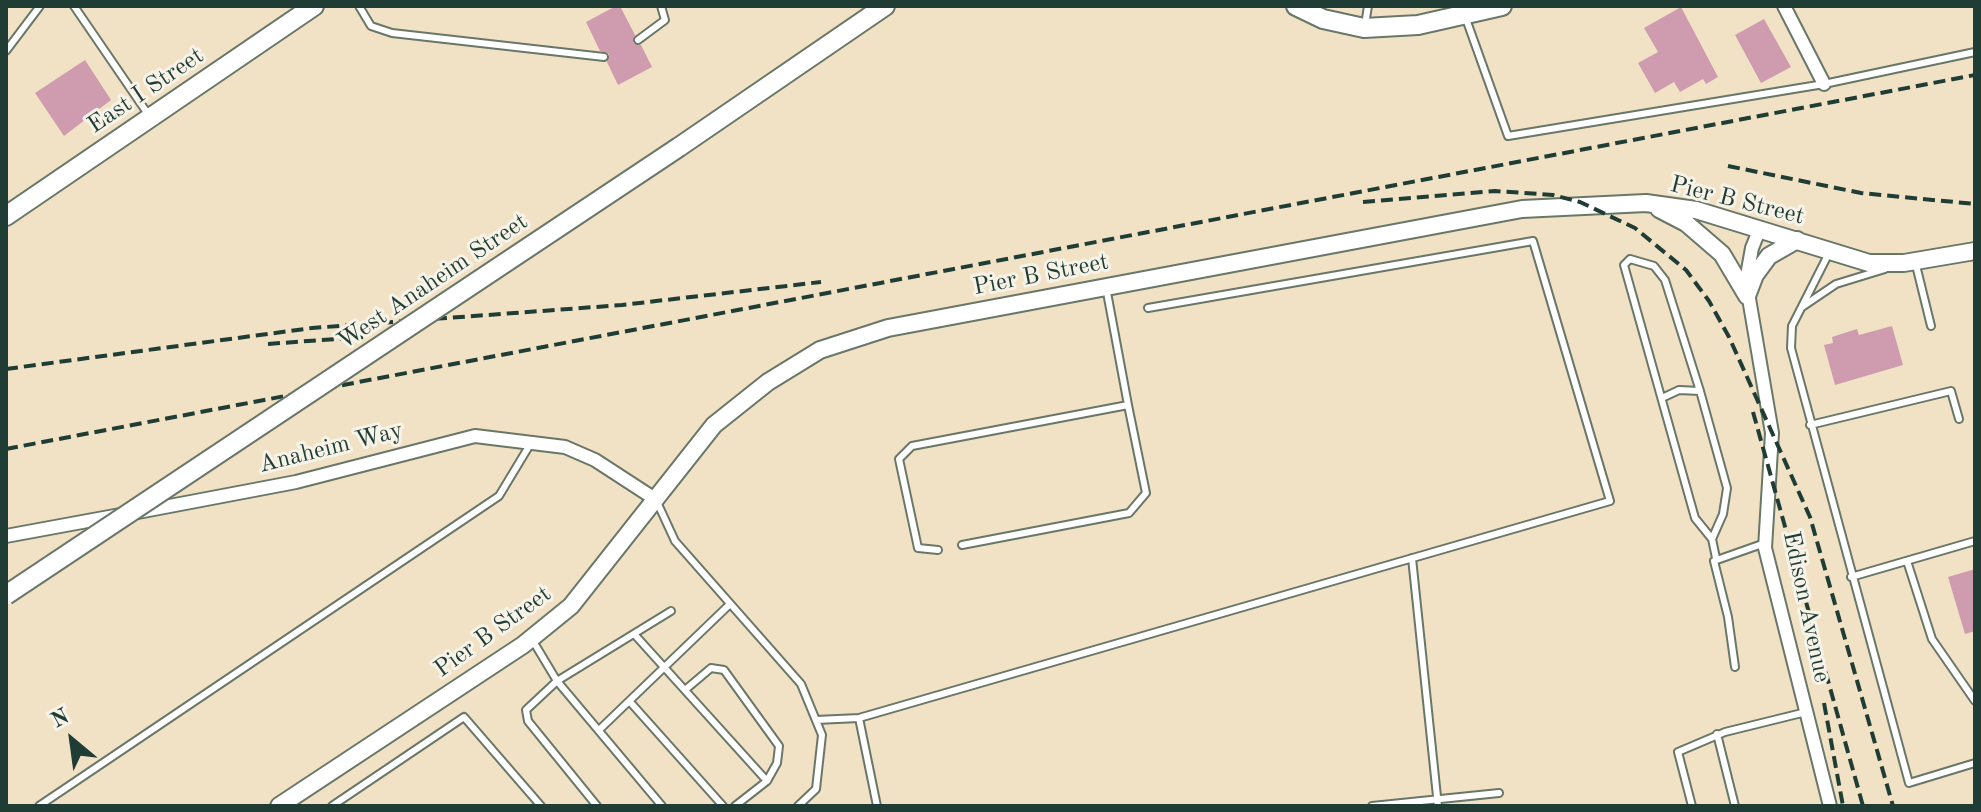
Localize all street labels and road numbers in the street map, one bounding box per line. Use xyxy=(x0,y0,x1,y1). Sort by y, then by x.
street label: East I Street xyxy=(83,42,209,140)
street label: Pier B Street xyxy=(1667,170,1807,232)
street label: West Anaheim Street xyxy=(333,208,533,356)
street label: Pier B Street xyxy=(971,248,1111,302)
street label: Anaheim Way xyxy=(256,416,406,480)
street label: Edison Avenue xyxy=(1776,529,1836,685)
street label: Pier B Street xyxy=(429,580,557,684)

